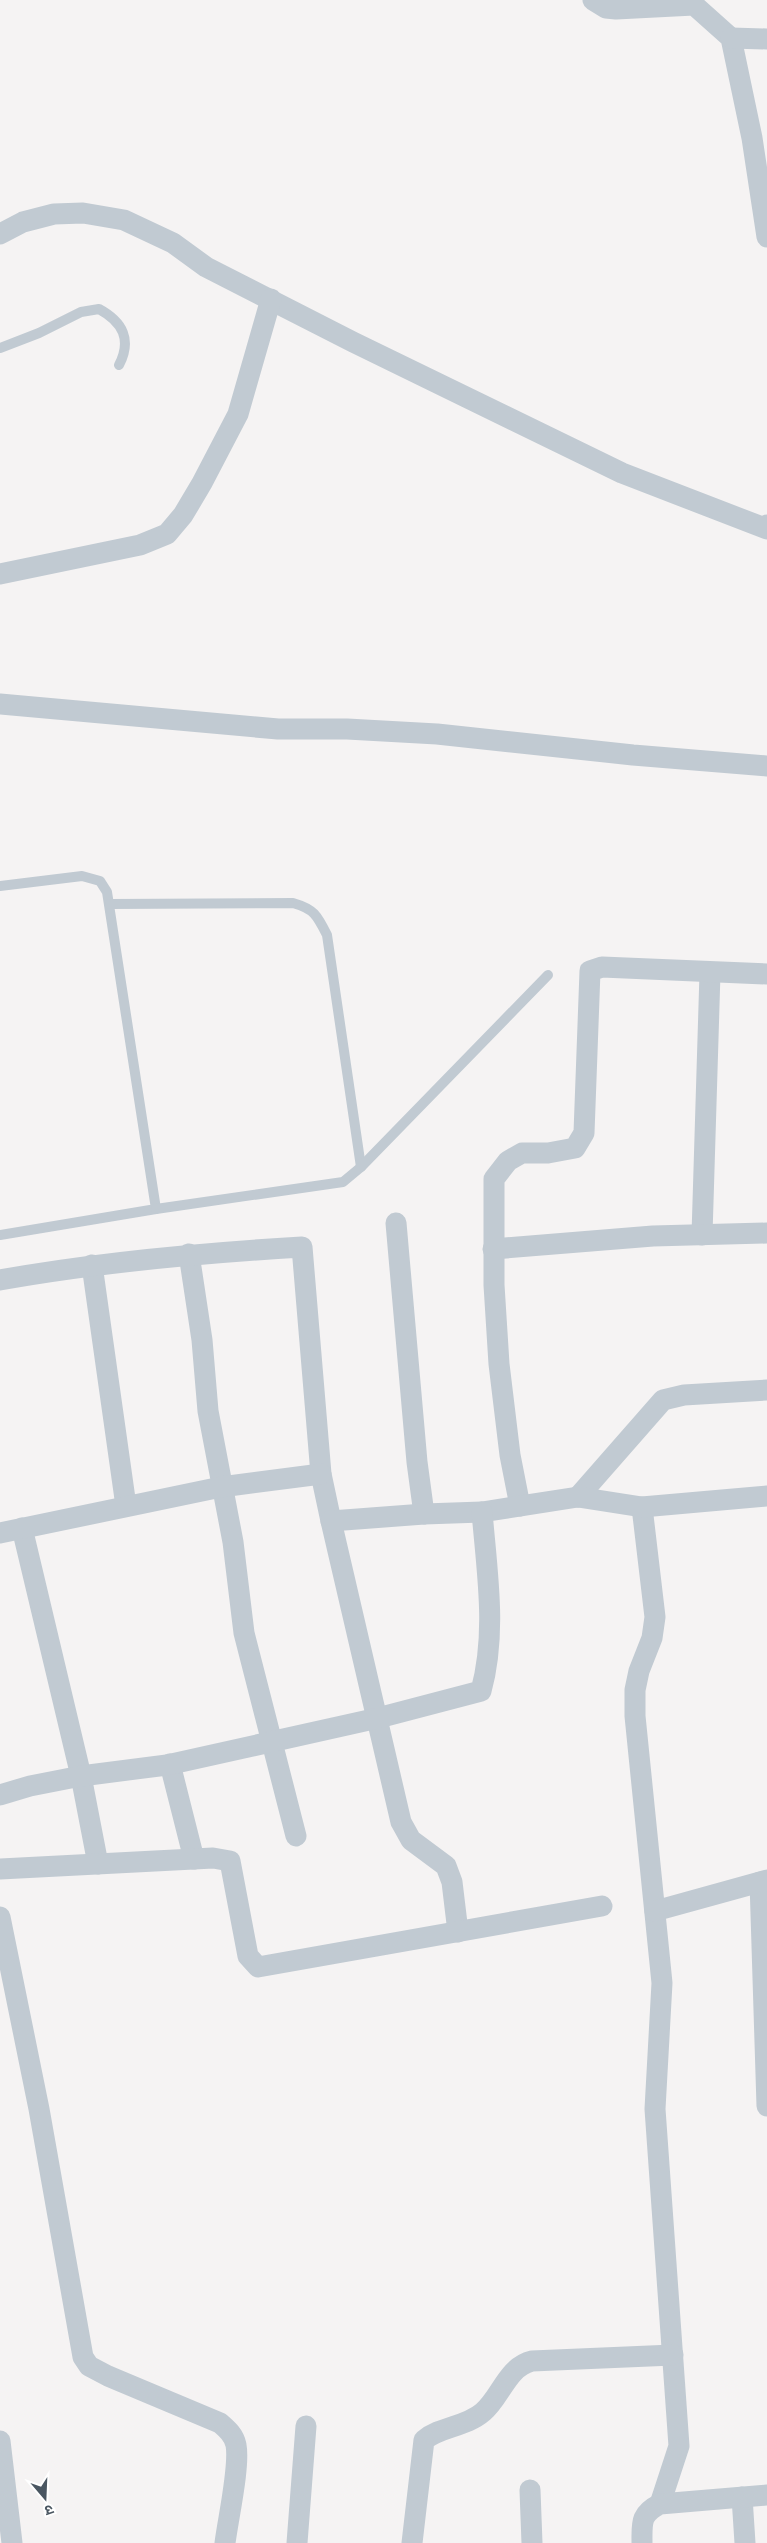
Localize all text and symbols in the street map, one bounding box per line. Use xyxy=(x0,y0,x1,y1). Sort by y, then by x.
north arrow xyxy=(20,2473,70,2523)
text: उ xyxy=(42,2500,56,2521)

